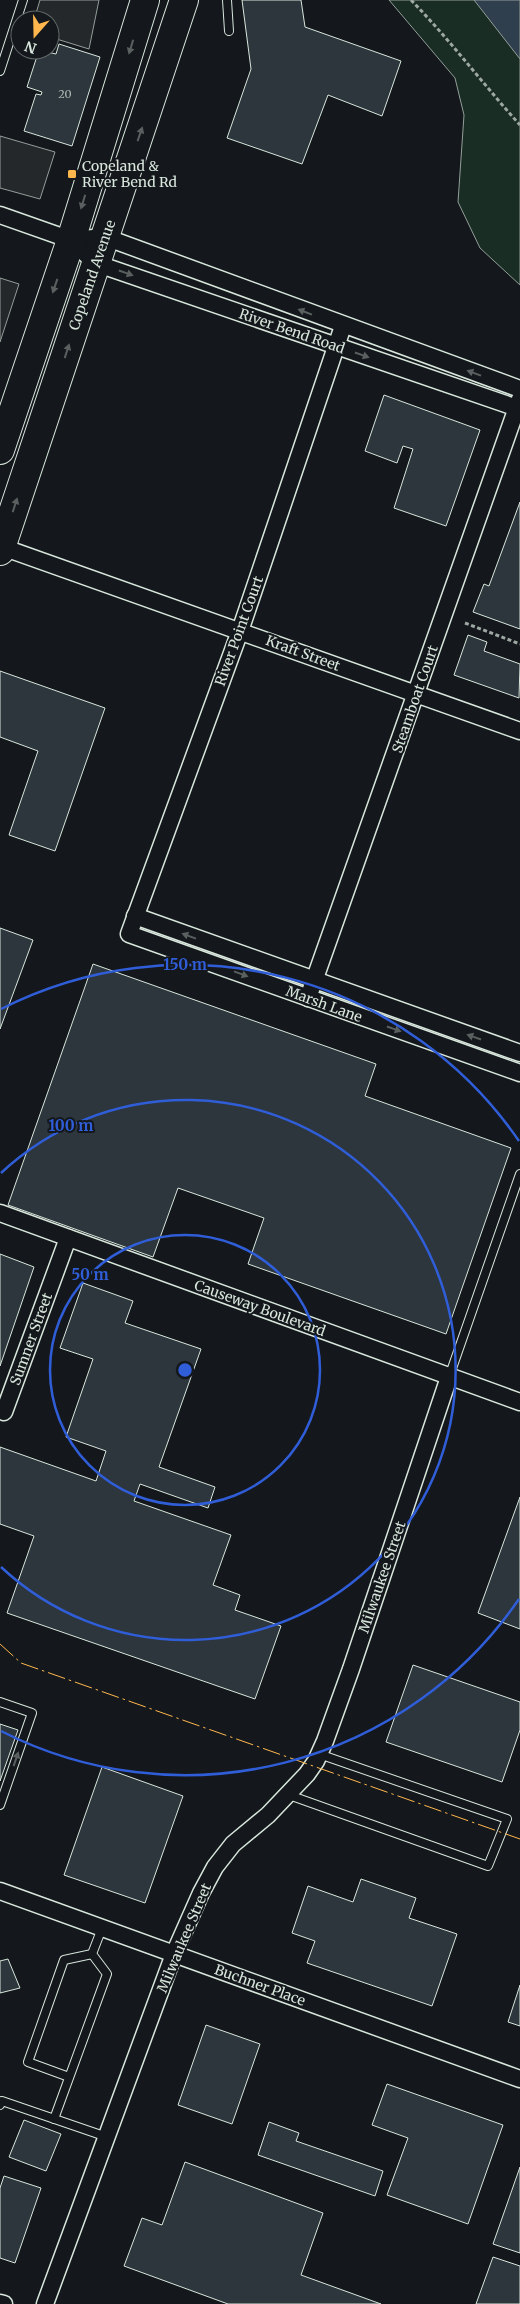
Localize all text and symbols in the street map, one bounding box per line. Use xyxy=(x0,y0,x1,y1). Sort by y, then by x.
north arrow xyxy=(10,10,60,60)
text: N xyxy=(22,37,39,58)
one-way arrow xyxy=(127,39,135,54)
house number: 20 xyxy=(58,87,72,101)
one-way arrow xyxy=(136,126,144,141)
place label: Copeland & River Bend Rd xyxy=(82,157,178,191)
marker: Copeland & River Bend Rd xyxy=(66,168,78,180)
one-way arrow xyxy=(78,195,86,210)
street label: Copeland Avenue xyxy=(65,218,119,332)
one-way arrow xyxy=(119,269,134,277)
one-way arrow xyxy=(51,278,58,293)
street label: River Bend Road xyxy=(237,304,348,358)
one-way arrow xyxy=(297,308,312,316)
one-way arrow xyxy=(63,343,71,358)
one-way arrow xyxy=(355,352,370,359)
one-way arrow xyxy=(466,369,481,377)
one-way arrow xyxy=(12,497,20,512)
street label: River Point Court xyxy=(211,573,267,688)
street label: Kraft Street xyxy=(263,631,343,675)
street label: Steamboat Court xyxy=(388,642,442,755)
one-way arrow xyxy=(181,932,196,940)
text: 150 m xyxy=(163,955,207,974)
one-way arrow xyxy=(234,970,249,978)
street label: Marsh Lane xyxy=(283,982,365,1026)
one-way arrow xyxy=(387,1025,402,1033)
one-way arrow xyxy=(466,1033,481,1041)
text: 100 m xyxy=(49,1116,93,1135)
text: 50 m xyxy=(71,1265,109,1284)
street label: Causeway Boulevard xyxy=(192,1276,329,1340)
street label: Sumner Street xyxy=(6,1290,56,1388)
centre of rings xyxy=(176,1361,194,1379)
street label: Milwaukee Street xyxy=(354,1518,410,1635)
one-way arrow xyxy=(12,1751,20,1766)
street label: Milwaukee Street xyxy=(153,1880,215,1995)
street label: Buchner Place xyxy=(212,1960,308,2010)

